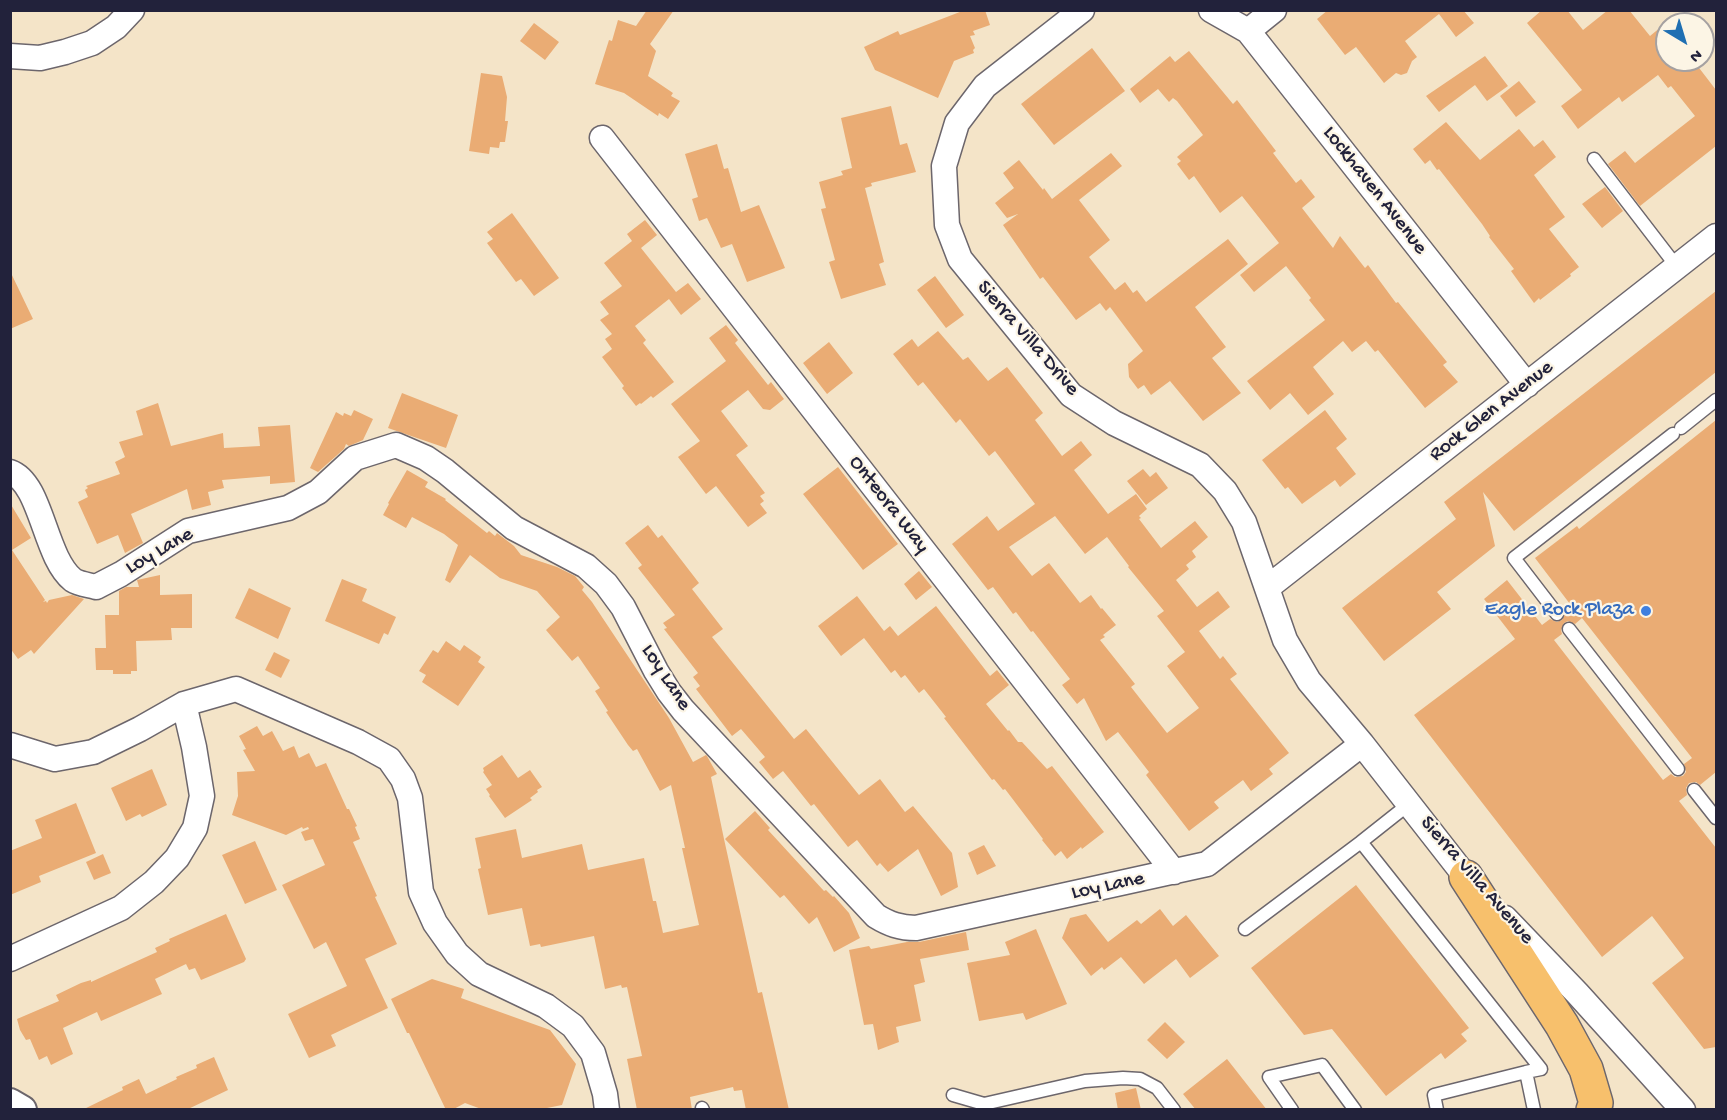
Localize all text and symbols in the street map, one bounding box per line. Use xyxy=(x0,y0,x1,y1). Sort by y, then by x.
north arrow xyxy=(1655,12,1715,72)
text: N xyxy=(1685,44,1705,66)
street label: Lockhaven Avenue xyxy=(1316,122,1432,260)
street label: Sierra Villa Drive xyxy=(970,276,1084,402)
street label: Rock Glen Avenue xyxy=(1425,356,1559,468)
street label: Onteora Way xyxy=(842,451,934,559)
street label: Loy Lane xyxy=(122,523,198,581)
place label: Eagle Rock Plaza xyxy=(1485,598,1634,624)
marker: Eagle Rock Plaza xyxy=(1639,604,1653,618)
street label: Loy Lane xyxy=(634,640,696,716)
street label: Sierra Villa Avenue xyxy=(1413,812,1539,950)
street label: Loy Lane xyxy=(1069,867,1147,907)

